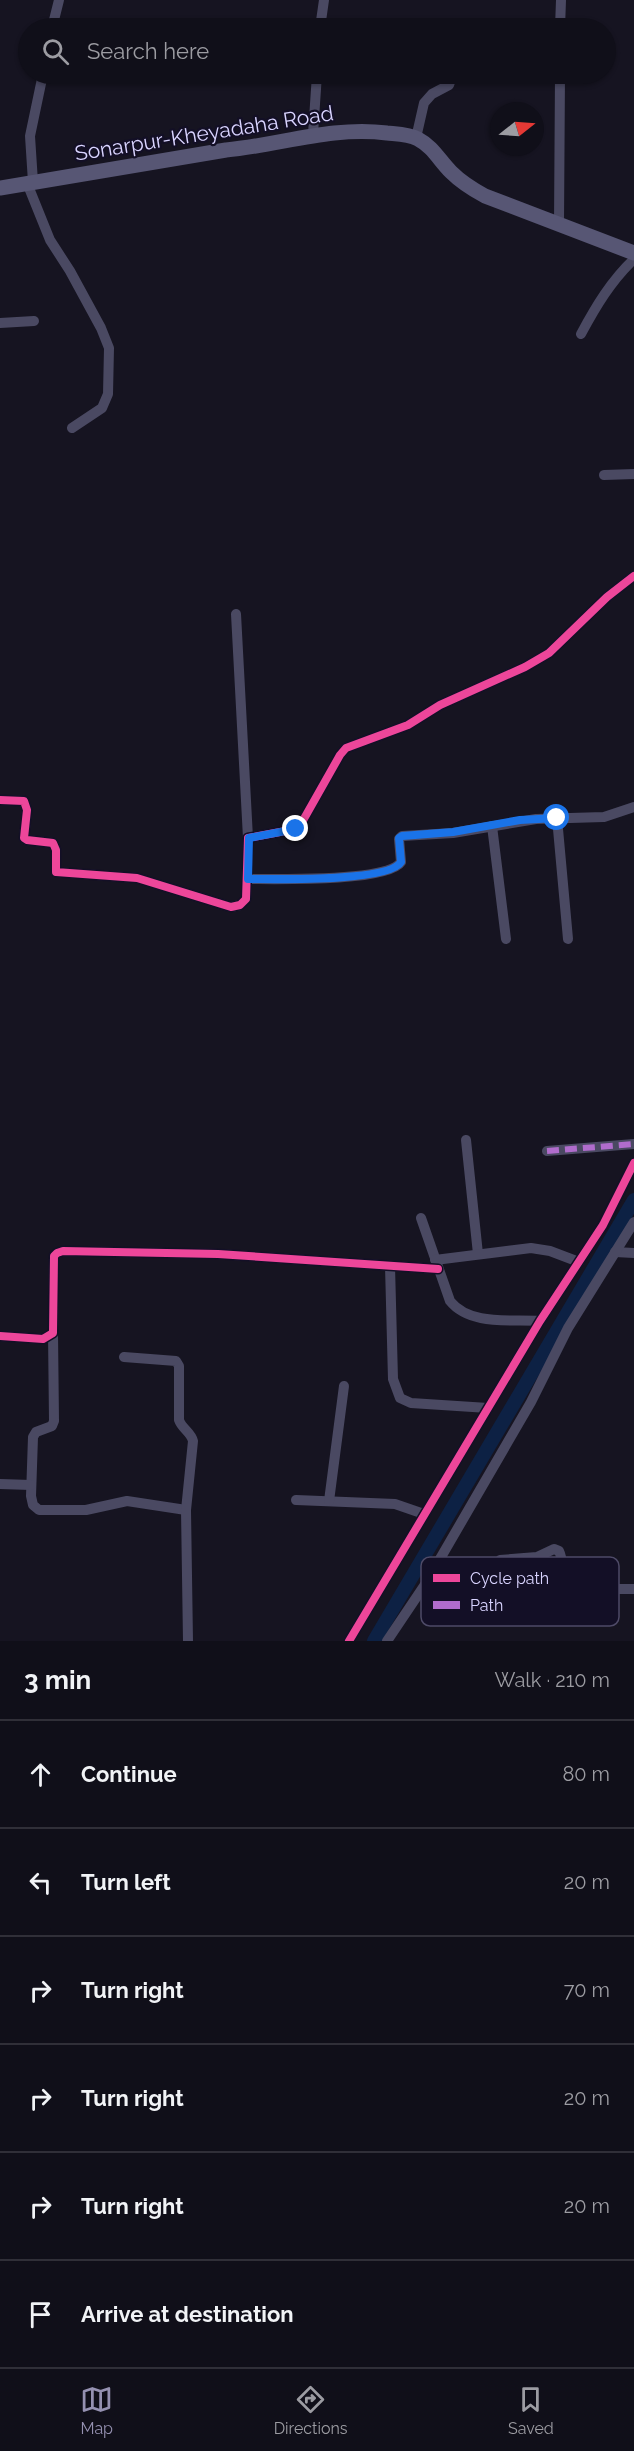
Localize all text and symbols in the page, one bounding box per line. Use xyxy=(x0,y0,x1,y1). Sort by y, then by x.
search box xyxy=(18,18,616,84)
icon: search xyxy=(39,35,72,68)
text: Search here xyxy=(87,38,209,64)
street label: Sonarpur-Kheyadaha Road xyxy=(73,100,335,166)
north arrow xyxy=(490,102,544,156)
route start xyxy=(543,804,569,830)
route end xyxy=(282,815,308,841)
legend xyxy=(421,1557,619,1626)
text: Cycle path xyxy=(470,1569,549,1588)
text: Path xyxy=(470,1596,503,1615)
text: 3 min xyxy=(24,1665,91,1695)
text: Walk · 210 m xyxy=(495,1668,610,1692)
icon: ahead xyxy=(24,1758,57,1791)
text: Continue xyxy=(81,1761,177,1787)
text: 80 m xyxy=(562,1762,610,1786)
icon: left xyxy=(24,1866,57,1899)
text: Turn left xyxy=(81,1869,171,1895)
text: 20 m xyxy=(564,1870,610,1894)
icon: right xyxy=(24,1974,57,2007)
text: Turn right xyxy=(81,1977,184,2003)
text: 70 m xyxy=(564,1978,610,2002)
icon: right xyxy=(24,2082,57,2115)
text: Turn right xyxy=(81,2085,184,2111)
text: 20 m xyxy=(564,2086,610,2110)
icon: right xyxy=(24,2190,57,2223)
text: Turn right xyxy=(81,2193,184,2219)
text: 20 m xyxy=(564,2194,610,2218)
icon: arrive xyxy=(24,2298,57,2331)
text: Arrive at destination xyxy=(81,2301,294,2327)
tab: Map xyxy=(80,2383,113,2438)
tab: Directions xyxy=(274,2383,348,2438)
tab: Saved xyxy=(508,2383,554,2438)

